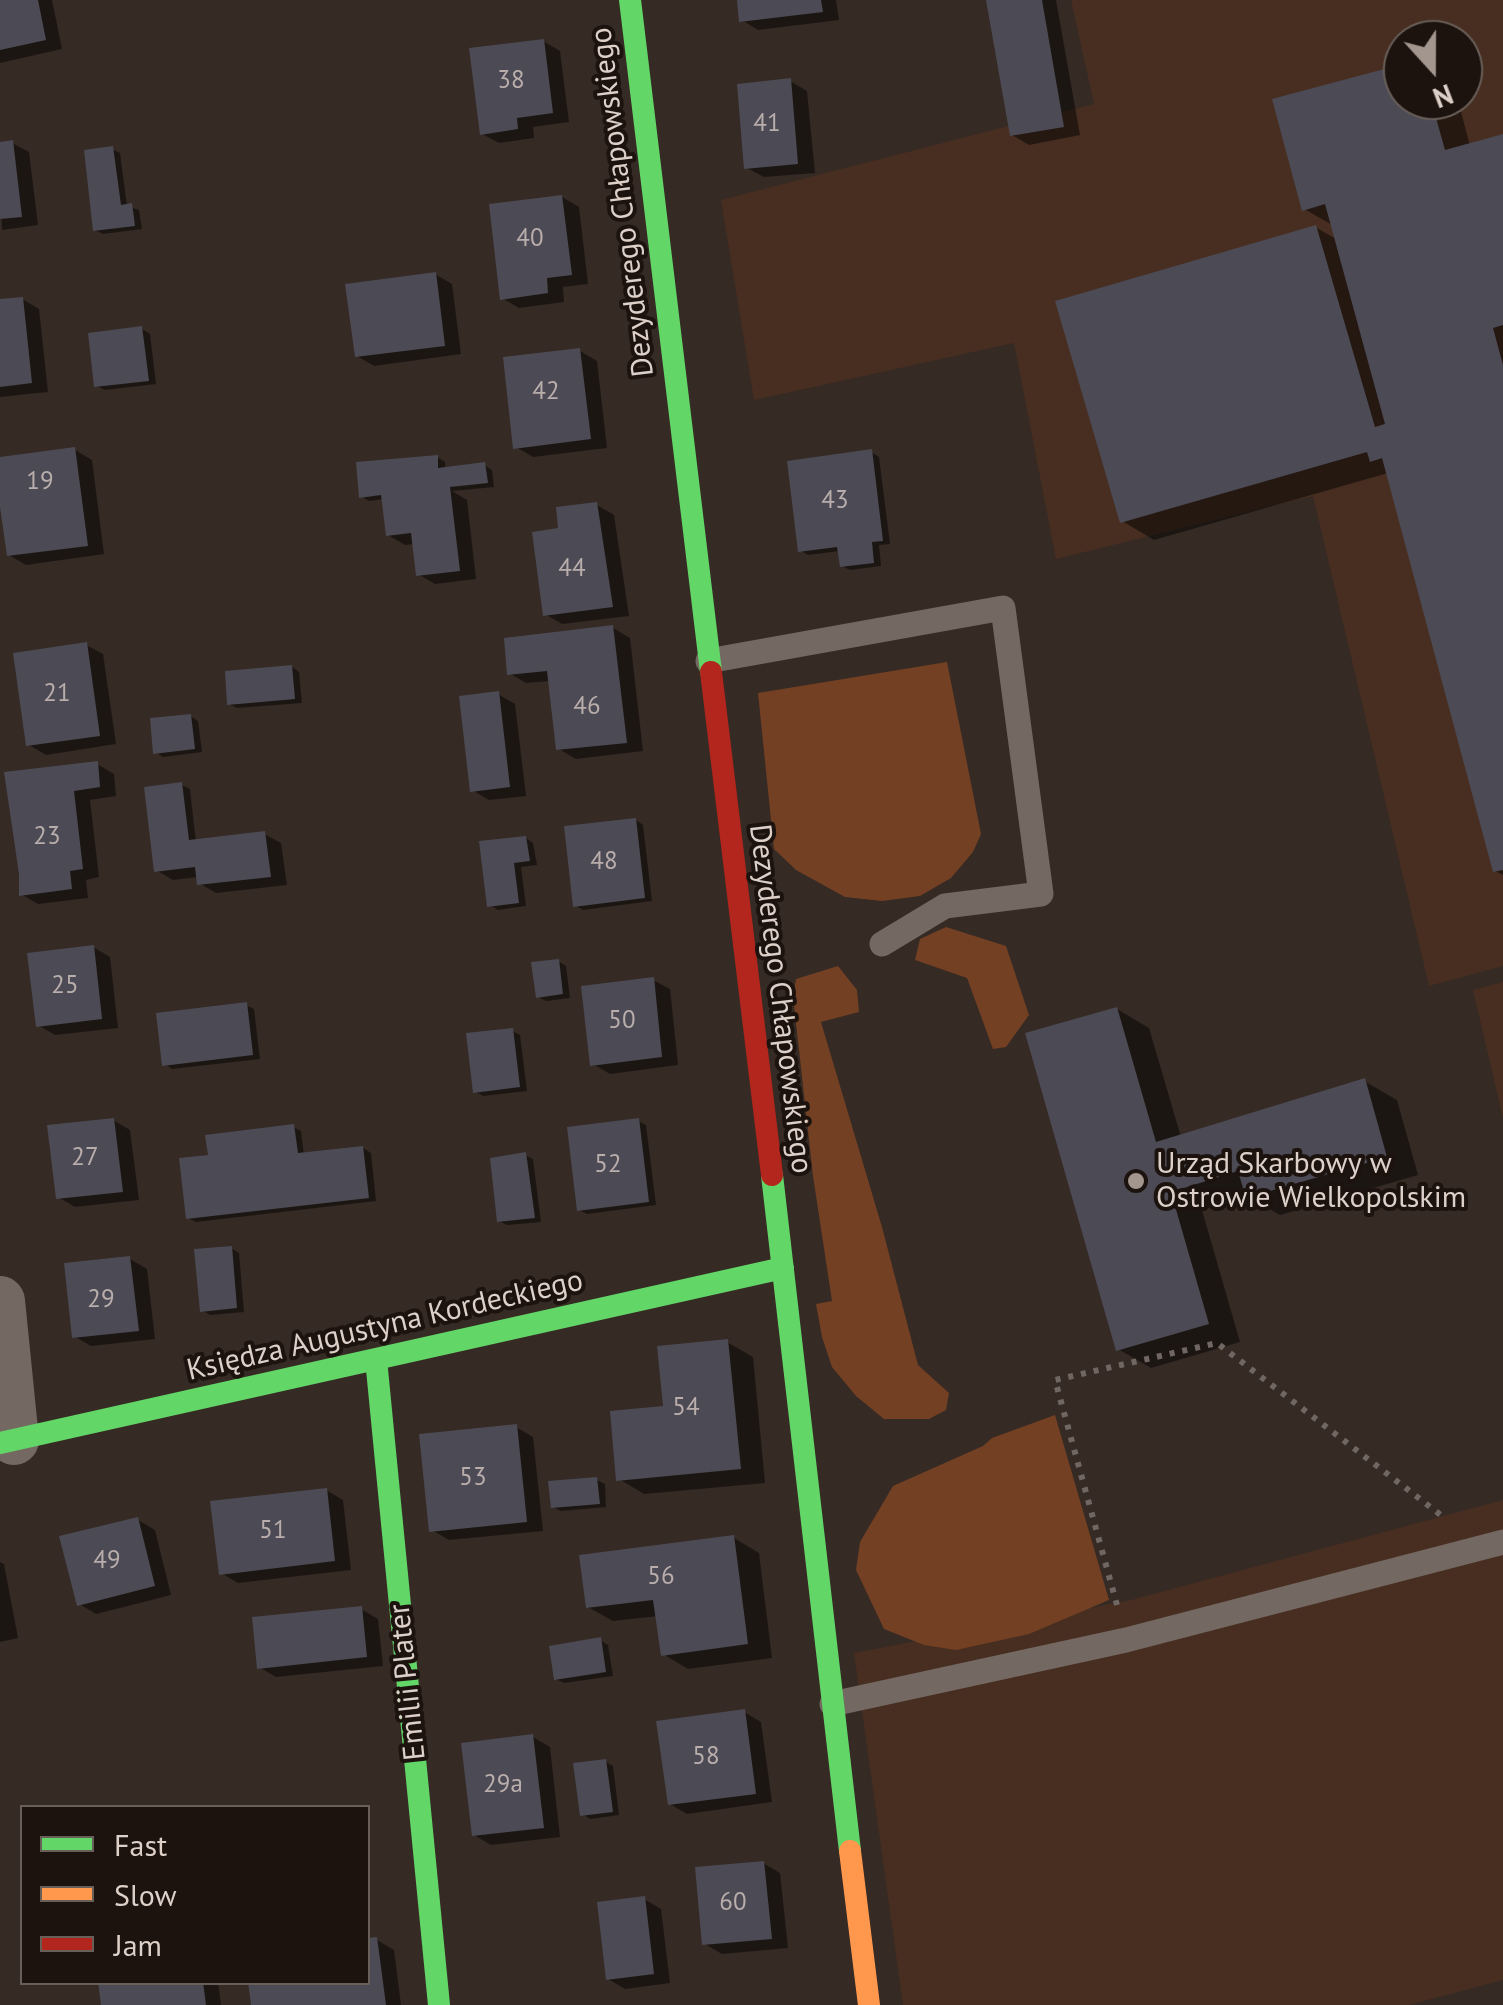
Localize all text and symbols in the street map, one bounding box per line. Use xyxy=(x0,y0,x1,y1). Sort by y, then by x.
north arrow xyxy=(1383,20,1483,120)
street label: Dezyderego Chłapowskiego xyxy=(584,25,662,379)
house number: 38 xyxy=(497,66,525,96)
text: N xyxy=(1428,76,1458,117)
house number: 41 xyxy=(753,109,781,139)
house number: 40 xyxy=(516,224,544,254)
house number: 42 xyxy=(532,377,560,407)
house number: 19 xyxy=(26,467,54,497)
house number: 43 xyxy=(821,486,849,516)
house number: 44 xyxy=(558,554,586,584)
house number: 21 xyxy=(43,679,71,709)
house number: 46 xyxy=(573,692,601,722)
house number: 23 xyxy=(33,822,61,852)
street label: Dezyderego Chłapowskiego xyxy=(741,822,819,1176)
house number: 48 xyxy=(590,847,618,877)
house number: 25 xyxy=(51,971,79,1001)
house number: 50 xyxy=(608,1006,636,1036)
house number: 27 xyxy=(71,1143,99,1173)
place label: Urząd Skarbowy w Ostrowie Wielkopolskim xyxy=(1156,1146,1466,1216)
house number: 52 xyxy=(594,1150,622,1180)
marker: Urząd Skarbowy w Ostrowie Wielkopolskim xyxy=(1125,1170,1147,1192)
street label: Księdza Augustyna Kordeckiego xyxy=(184,1263,586,1389)
house number: 29 xyxy=(87,1285,115,1315)
house number: 54 xyxy=(672,1393,700,1423)
house number: 53 xyxy=(459,1463,487,1493)
house number: 51 xyxy=(259,1516,287,1546)
house number: 49 xyxy=(93,1546,121,1576)
house number: 56 xyxy=(647,1562,675,1592)
street label: Emilii Plater xyxy=(382,1602,434,1762)
house number: 58 xyxy=(692,1742,720,1772)
house number: 29a xyxy=(483,1770,523,1800)
legend xyxy=(20,1805,370,1985)
text: Fast xyxy=(114,1825,167,1864)
text: Slow xyxy=(114,1875,177,1914)
house number: 60 xyxy=(719,1888,747,1918)
text: Jam xyxy=(114,1925,162,1964)

